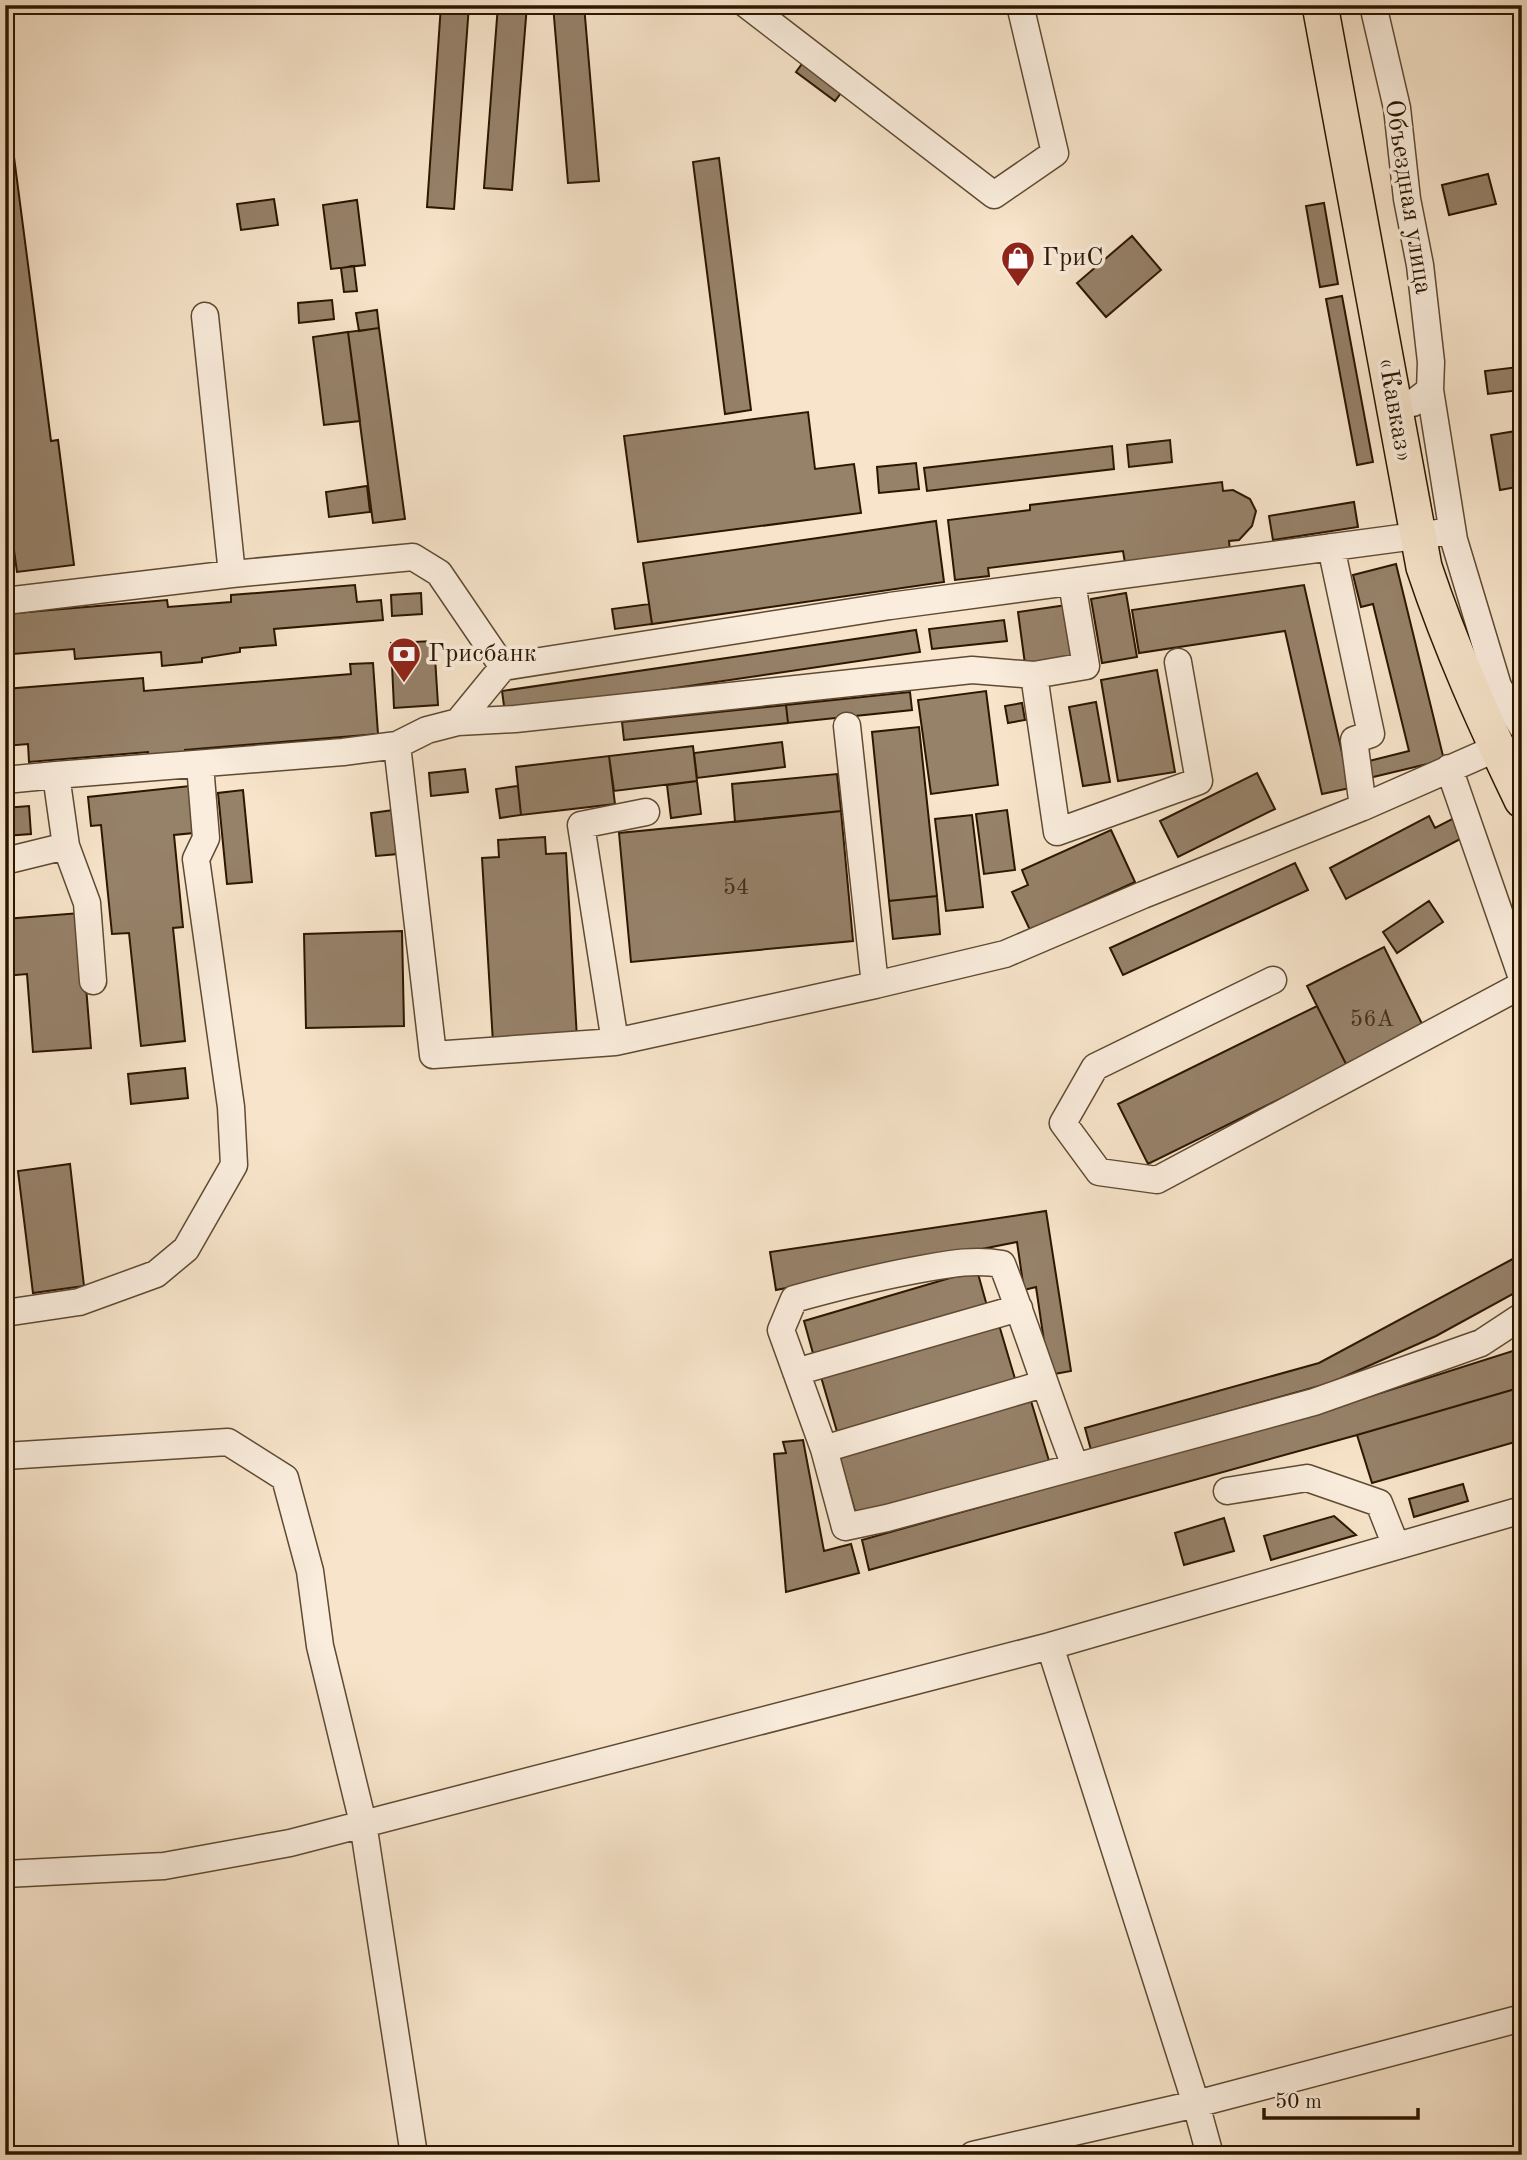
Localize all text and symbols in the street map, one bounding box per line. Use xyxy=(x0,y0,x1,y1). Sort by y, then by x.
street label: Объездная улица xyxy=(1380,98,1436,296)
shop icon: ГриС xyxy=(999,239,1037,288)
place label: ГриС xyxy=(1042,245,1104,271)
street label: «Кавказ» xyxy=(1373,355,1417,465)
bank icon: Грисбанк xyxy=(385,635,423,684)
place label: Грисбанк xyxy=(428,641,537,667)
house number: 54 xyxy=(723,876,749,899)
house number: 56А xyxy=(1350,1008,1395,1031)
scale bar xyxy=(1264,2076,1418,2120)
text: 50 m xyxy=(1275,2092,1322,2113)

